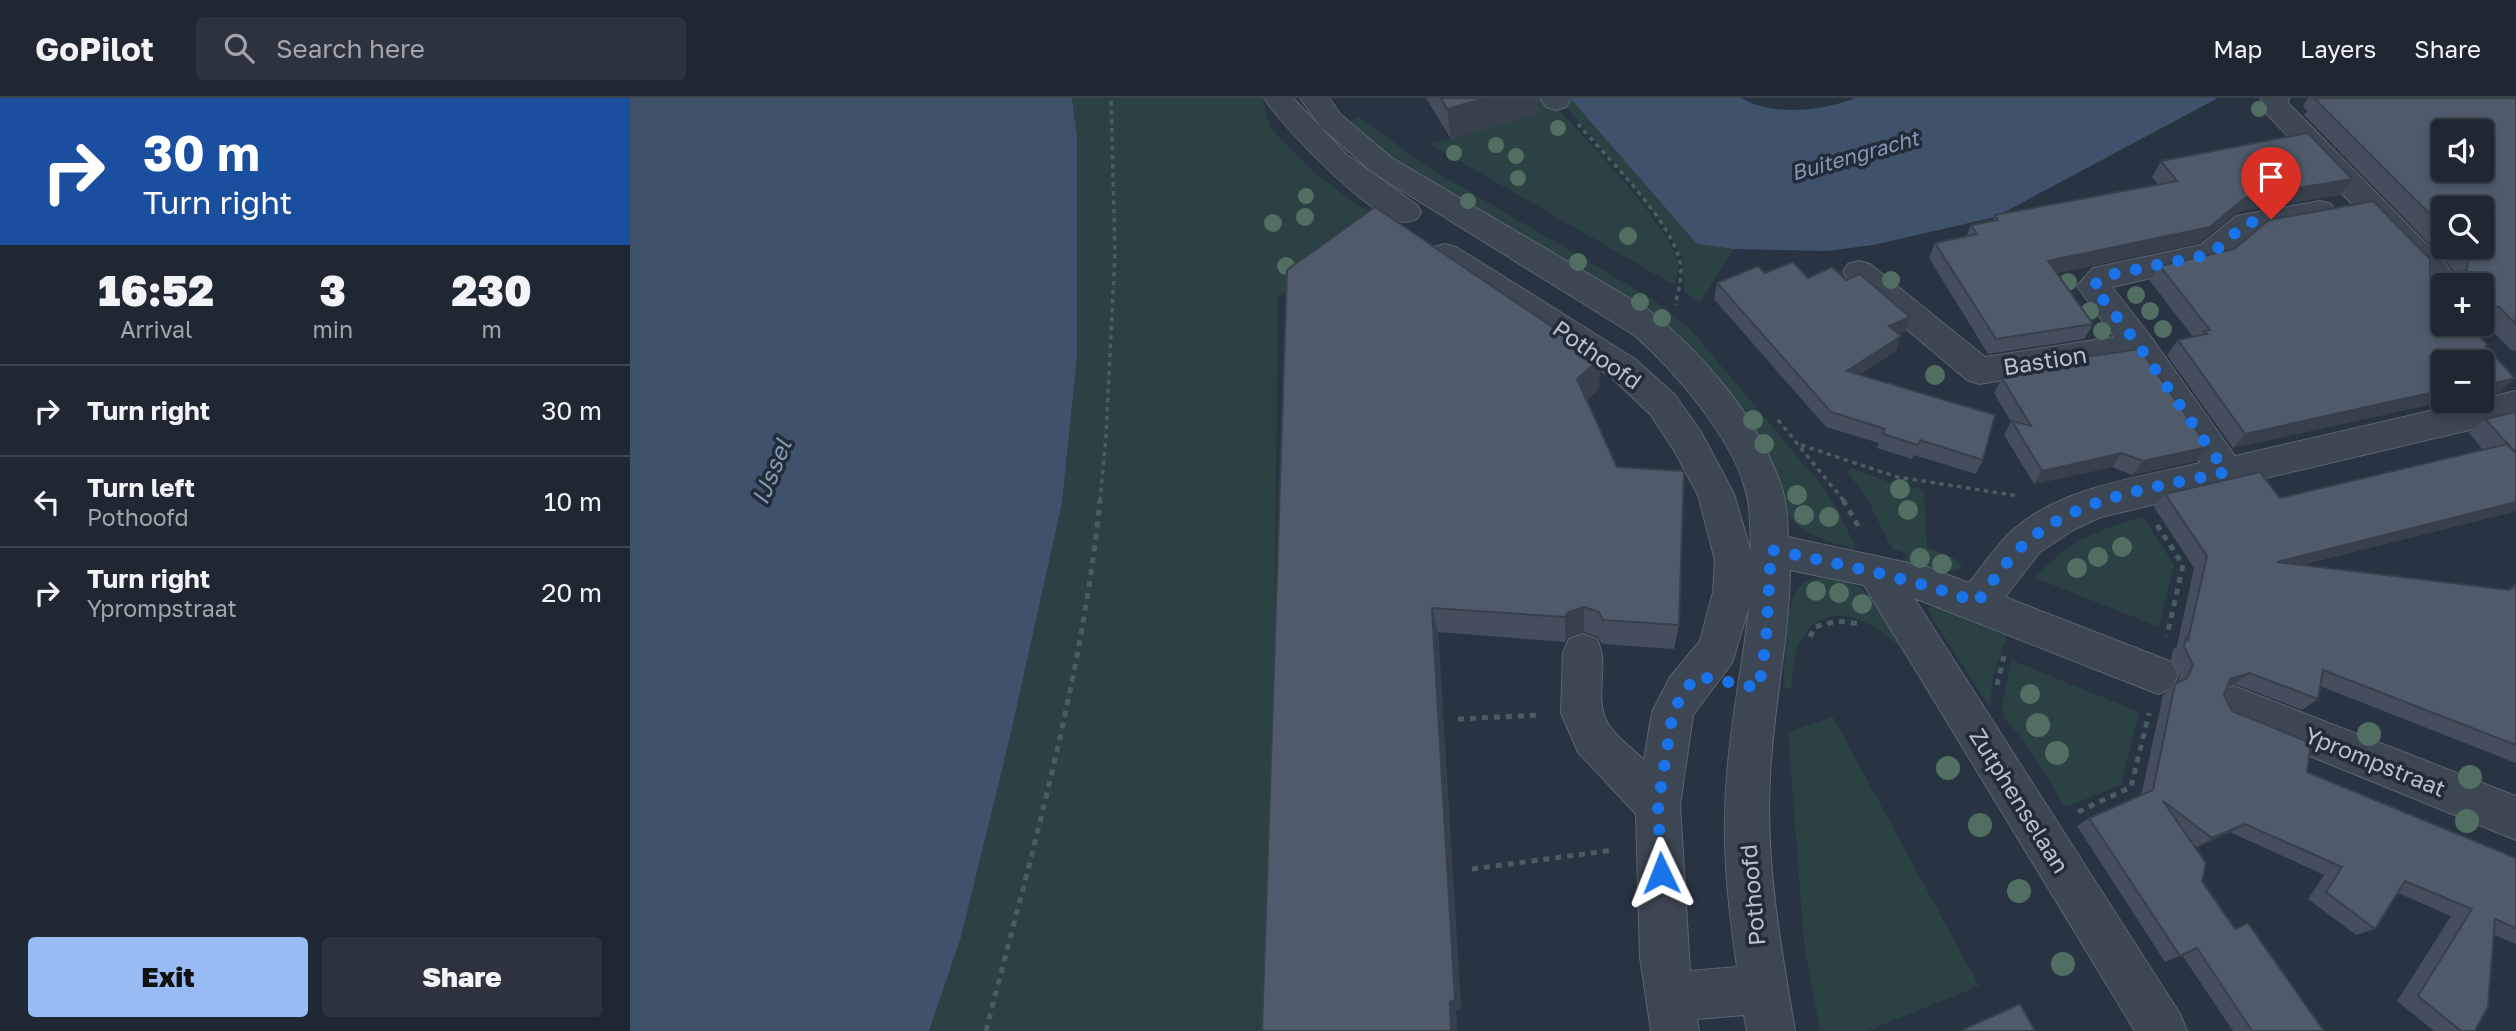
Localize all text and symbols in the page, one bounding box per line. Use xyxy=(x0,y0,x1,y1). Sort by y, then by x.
search box xyxy=(196,17,686,80)
text: GoPilot xyxy=(35,29,154,68)
icon: search xyxy=(220,29,258,67)
text: Search here xyxy=(276,33,425,64)
text: Map xyxy=(2213,34,2262,63)
text: Layers xyxy=(2300,34,2376,63)
text: Share xyxy=(2414,34,2481,63)
map controls xyxy=(2431,119,2494,413)
button: sound xyxy=(2431,119,2494,182)
text: 30 m xyxy=(143,123,260,182)
water label: Buitengracht xyxy=(1788,124,1924,186)
icon: right xyxy=(28,126,119,217)
pin xyxy=(2241,147,2301,219)
icon: arrive xyxy=(2252,158,2290,196)
text: Turn right xyxy=(143,183,292,221)
button: search xyxy=(2431,196,2494,259)
text: 16:52 xyxy=(98,265,214,315)
text: 3 xyxy=(320,265,346,315)
text: 230 xyxy=(451,265,532,315)
button: + xyxy=(2431,273,2494,336)
street label: Pothoofd xyxy=(1548,314,1647,395)
text: Arrival xyxy=(120,315,192,343)
text: min xyxy=(312,315,353,343)
text: m xyxy=(481,315,502,343)
street label: Bastion xyxy=(2001,340,2088,380)
button: − xyxy=(2431,350,2494,413)
icon: right xyxy=(28,392,66,430)
text: Turn right xyxy=(87,395,210,426)
text: 30 m xyxy=(541,395,602,426)
water label: IJssel xyxy=(744,433,797,508)
text: Turn left xyxy=(87,472,195,503)
icon: left xyxy=(28,483,66,521)
text: 10 m xyxy=(544,486,602,517)
text: Pothoofd xyxy=(87,503,189,531)
text: Turn right xyxy=(87,563,210,594)
icon: right xyxy=(28,574,66,612)
text: 20 m xyxy=(541,577,602,608)
text: Yprompstraat xyxy=(87,594,237,622)
street label: Yprompstraat xyxy=(2301,720,2450,802)
street label: Zutphenselaan xyxy=(1964,723,2076,878)
position arrow xyxy=(1624,836,1698,910)
street label: Pothoofd xyxy=(1734,843,1770,947)
button: Exit xyxy=(28,937,308,1017)
button: Share xyxy=(322,937,602,1017)

